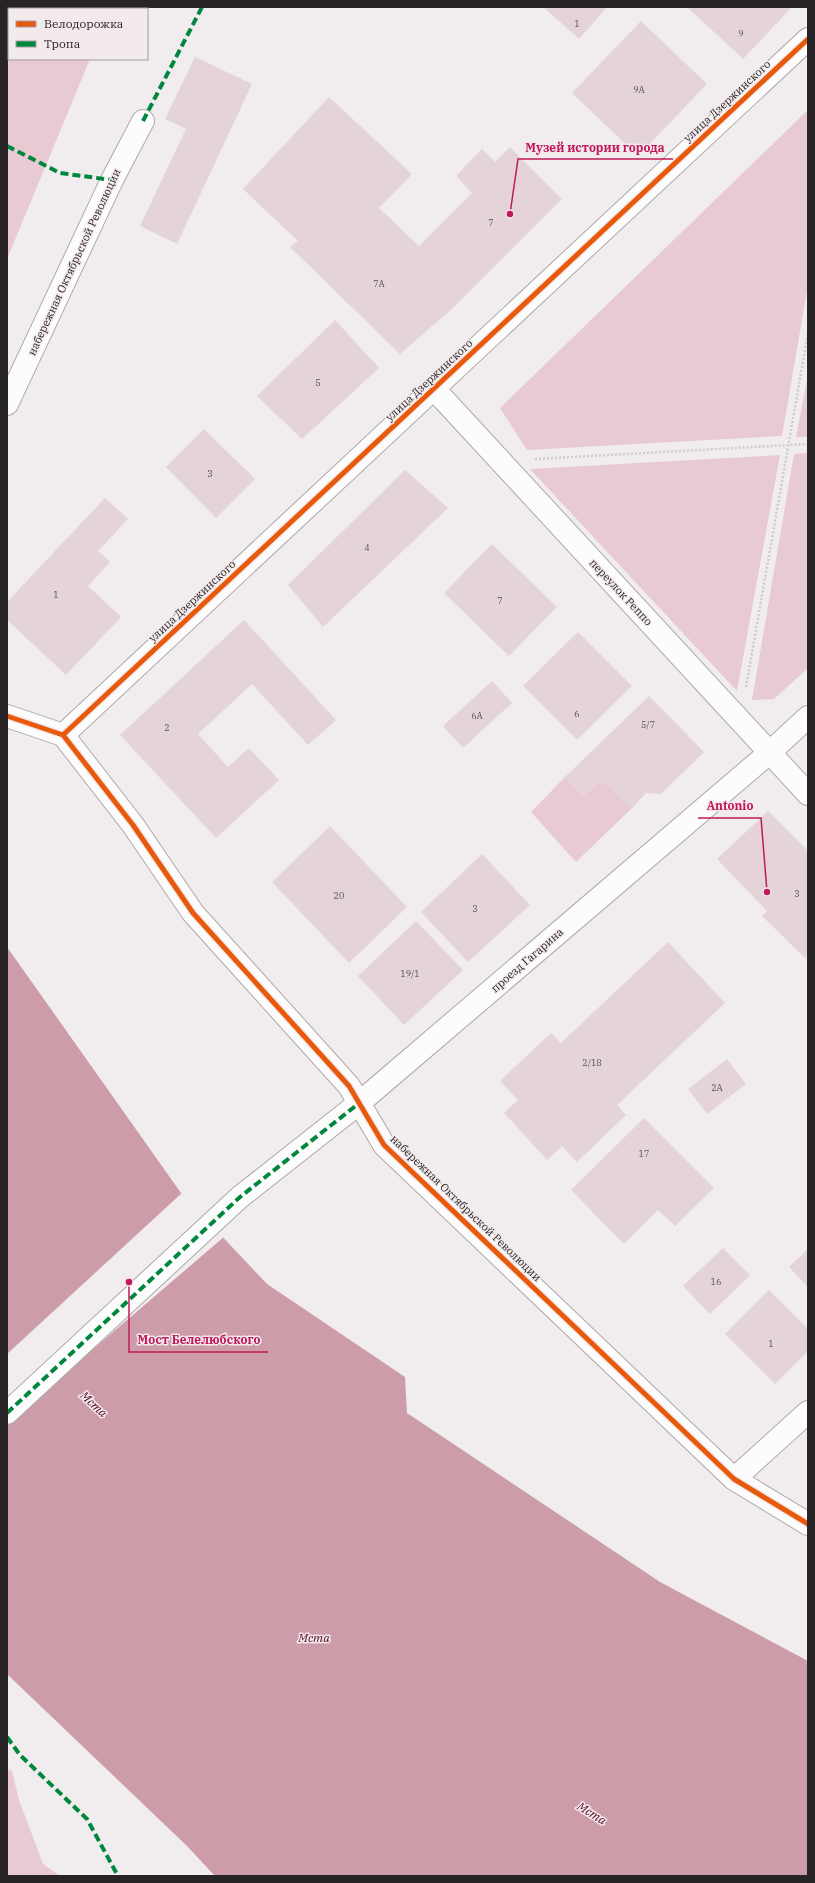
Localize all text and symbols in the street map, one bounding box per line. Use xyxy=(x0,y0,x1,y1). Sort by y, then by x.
legend xyxy=(8,8,148,60)
text: Велодорожка xyxy=(44,16,124,31)
house number: 1 xyxy=(574,18,580,29)
house number: 9 xyxy=(738,28,744,39)
text: Тропа xyxy=(44,36,81,51)
street label: улица Дзержинского xyxy=(681,57,773,145)
house number: 9А xyxy=(633,84,646,95)
callout: Музей истории города xyxy=(518,135,673,159)
text: Музей истории города xyxy=(525,140,665,155)
street label: набережная Октябрьской Революции xyxy=(24,166,124,358)
house number: 7 xyxy=(488,217,494,228)
house number: 7А xyxy=(373,278,386,289)
street label: улица Дзержинского xyxy=(383,336,475,424)
house number: 5 xyxy=(315,377,321,388)
house number: 3 xyxy=(207,468,213,479)
house number: 4 xyxy=(364,542,370,553)
street label: переулок Реппо xyxy=(586,556,656,628)
street label: улица Дзержинского xyxy=(146,557,238,645)
house number: 1 xyxy=(53,589,59,600)
house number: 7 xyxy=(497,595,503,606)
house number: 6 xyxy=(574,708,580,719)
house number: 6А xyxy=(471,710,484,721)
house number: 5/7 xyxy=(641,719,655,730)
house number: 2 xyxy=(164,722,170,733)
callout: Antonio xyxy=(698,794,761,818)
text: Antonio xyxy=(707,798,753,813)
house number: 3 xyxy=(794,888,800,899)
house number: 20 xyxy=(334,890,344,901)
house number: 3 xyxy=(472,903,478,914)
street label: проезд Гагарина xyxy=(488,925,566,995)
house number: 19/1 xyxy=(400,968,420,979)
house number: 2/18 xyxy=(582,1057,602,1068)
house number: 2А xyxy=(711,1082,724,1093)
street label: набережная Октябрьской Революции xyxy=(388,1132,544,1284)
house number: 17 xyxy=(639,1148,649,1159)
house number: 16 xyxy=(711,1276,721,1287)
callout: Мост Белелюбского xyxy=(129,1328,268,1352)
text: Мост Белелюбского xyxy=(138,1332,260,1347)
house number: 1 xyxy=(768,1338,774,1349)
water label: Мста xyxy=(77,1387,111,1421)
water label: Мста xyxy=(297,1630,330,1645)
water label: Мста xyxy=(574,1798,610,1828)

